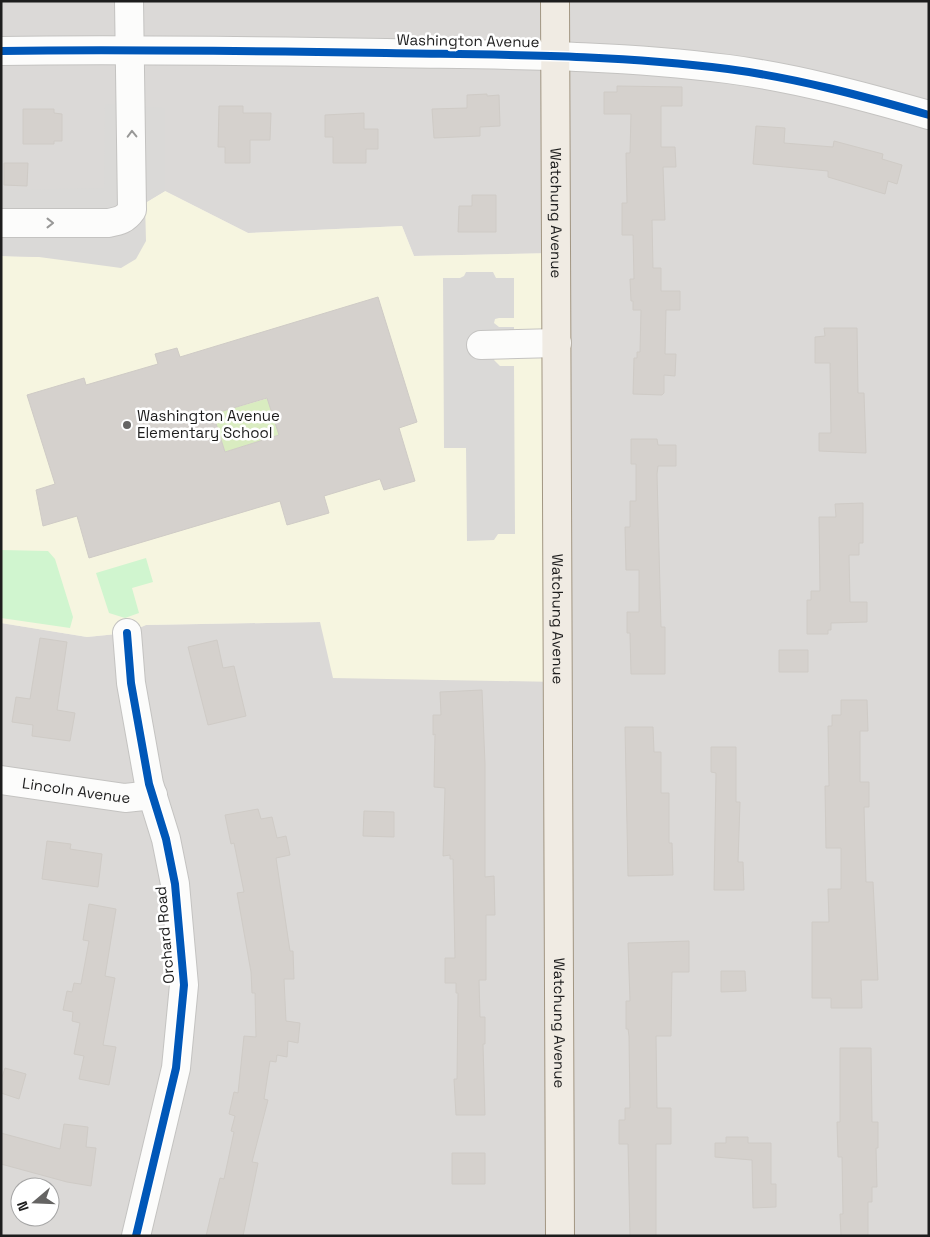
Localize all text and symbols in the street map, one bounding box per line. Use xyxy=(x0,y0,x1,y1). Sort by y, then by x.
street label: Washington Avenue xyxy=(396,30,540,51)
one-way arrow xyxy=(127,130,137,138)
street label: Watchung Avenue xyxy=(547,148,566,278)
one-way arrow xyxy=(46,218,54,228)
place label: Washington Avenue Elementary School xyxy=(137,406,280,442)
marker: Washington Avenue Elementary School xyxy=(121,419,133,431)
street label: Watchung Avenue xyxy=(548,554,568,684)
street label: Lincoln Avenue xyxy=(21,773,131,807)
street label: Orchard Road xyxy=(151,885,178,985)
street label: Watchung Avenue xyxy=(550,958,569,1088)
north arrow xyxy=(10,1177,60,1227)
text: N xyxy=(13,1199,33,1214)

